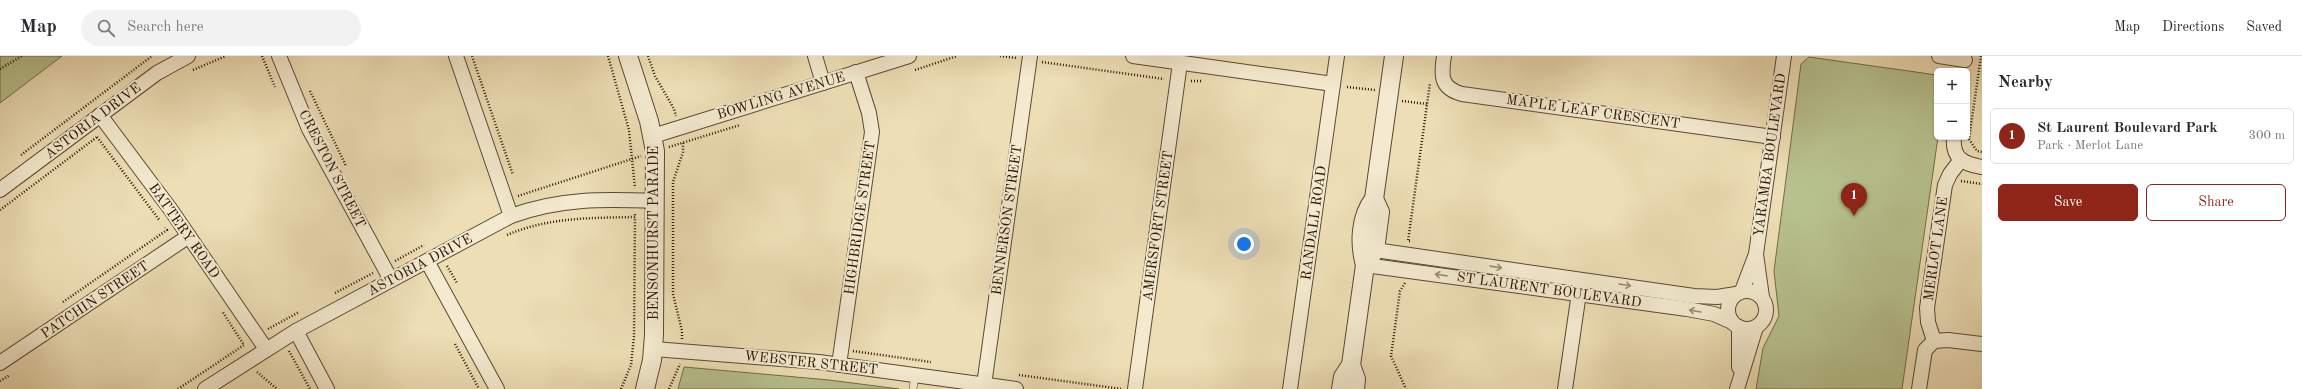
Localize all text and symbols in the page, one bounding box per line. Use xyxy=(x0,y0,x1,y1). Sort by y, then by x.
search box xyxy=(81,10,361,46)
icon: search xyxy=(95,17,117,39)
text: Map xyxy=(20,18,57,37)
text: Search here xyxy=(127,20,204,35)
text: Map xyxy=(2114,20,2140,34)
text: Directions xyxy=(2162,20,2224,34)
text: Saved xyxy=(2246,20,2282,34)
map controls xyxy=(1934,68,1970,140)
button: + xyxy=(1934,68,1970,104)
street label: BOWLING AVENUE xyxy=(715,70,847,122)
street label: YARAMBA BOULEVARD xyxy=(1752,72,1788,238)
text: Nearby xyxy=(1998,74,2053,91)
street label: ASTORIA DRIVE xyxy=(42,80,144,162)
street label: MAPLE LEAF CRESCENT xyxy=(1505,93,1681,131)
button: − xyxy=(1934,104,1970,140)
street label: CRESTON STREET xyxy=(296,108,368,230)
text: St Laurent Boulevard Park xyxy=(2037,121,2218,136)
text: 1 xyxy=(2008,129,2016,142)
text: 300 m xyxy=(2248,129,2285,142)
text: Park · Merlot Lane xyxy=(2037,139,2143,152)
street label: HIGHBRIDGE STREET xyxy=(842,140,878,296)
street label: BENNERSON STREET xyxy=(990,144,1024,296)
street label: BENSONHURST PARADE xyxy=(647,146,661,320)
street label: AMERSFORT STREET xyxy=(1140,150,1176,302)
street label: RANDALL ROAD xyxy=(1299,165,1329,281)
street label: BATTERY ROAD xyxy=(146,181,222,281)
pin: 1 xyxy=(1841,183,1867,216)
button: Save xyxy=(1998,184,2138,221)
button: Share xyxy=(2146,184,2286,221)
street label: MERLOT LANE xyxy=(1922,196,1950,302)
street label: ASTORIA DRIVE xyxy=(365,232,475,298)
your location xyxy=(1234,234,1254,254)
street label: PATCHIN STREET xyxy=(39,259,151,341)
one-way arrow xyxy=(1489,263,1502,271)
street label: ST LAURENT BOULEVARD xyxy=(1456,270,1642,310)
one-way arrow xyxy=(1435,271,1448,279)
one-way arrow xyxy=(1618,281,1631,289)
one-way arrow xyxy=(1689,306,1702,314)
street label: WEBSTER STREET xyxy=(743,349,879,377)

